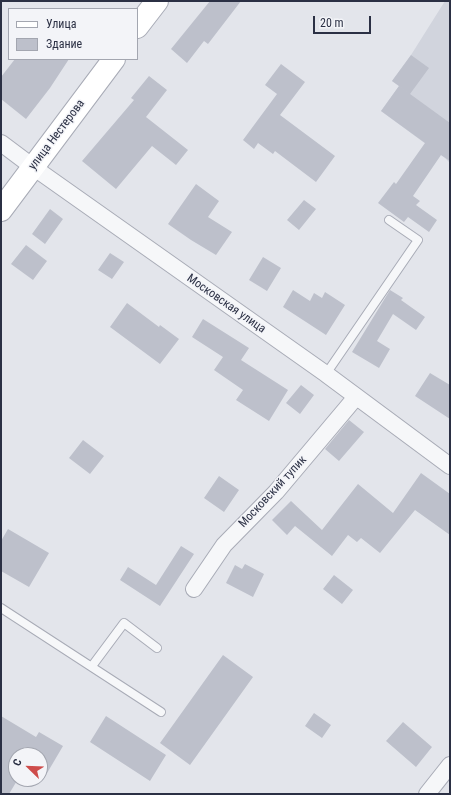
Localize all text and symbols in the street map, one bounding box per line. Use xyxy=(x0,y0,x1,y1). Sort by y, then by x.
legend xyxy=(8,8,138,60)
scale bar xyxy=(315,8,373,34)
text: 20 m xyxy=(320,16,344,30)
text: Улица xyxy=(46,17,76,31)
text: Здание xyxy=(46,37,82,51)
street label: улица Нестерова xyxy=(26,97,88,173)
street label: Московская улица xyxy=(184,271,268,337)
street label: Московский тупик xyxy=(236,453,310,531)
north arrow xyxy=(8,747,48,787)
text: С xyxy=(10,757,25,768)

